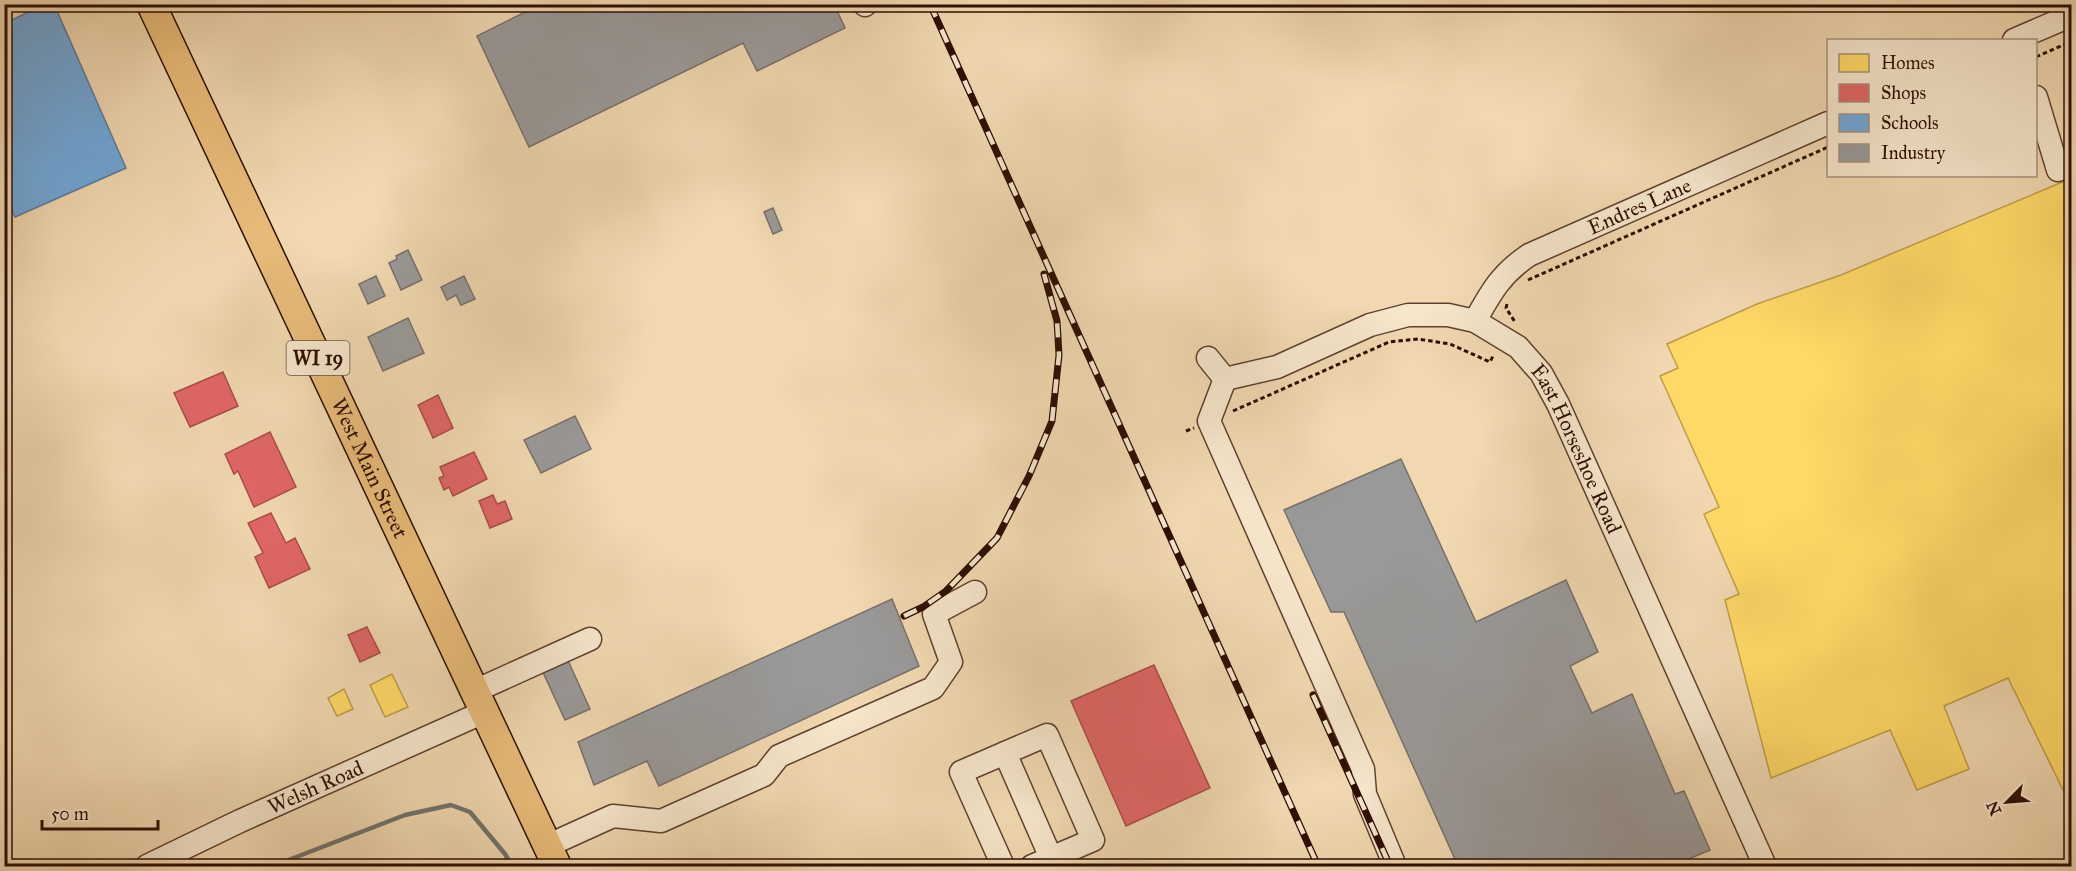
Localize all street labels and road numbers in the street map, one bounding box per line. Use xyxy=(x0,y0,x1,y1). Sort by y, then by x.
street label: Endres Lane xyxy=(1584,172,1695,240)
road number: WI 19 xyxy=(286,341,350,375)
street label: East Horseshoe Road xyxy=(1526,358,1628,538)
street label: West Main Street xyxy=(325,394,414,543)
street label: Welsh Road xyxy=(264,754,368,820)

